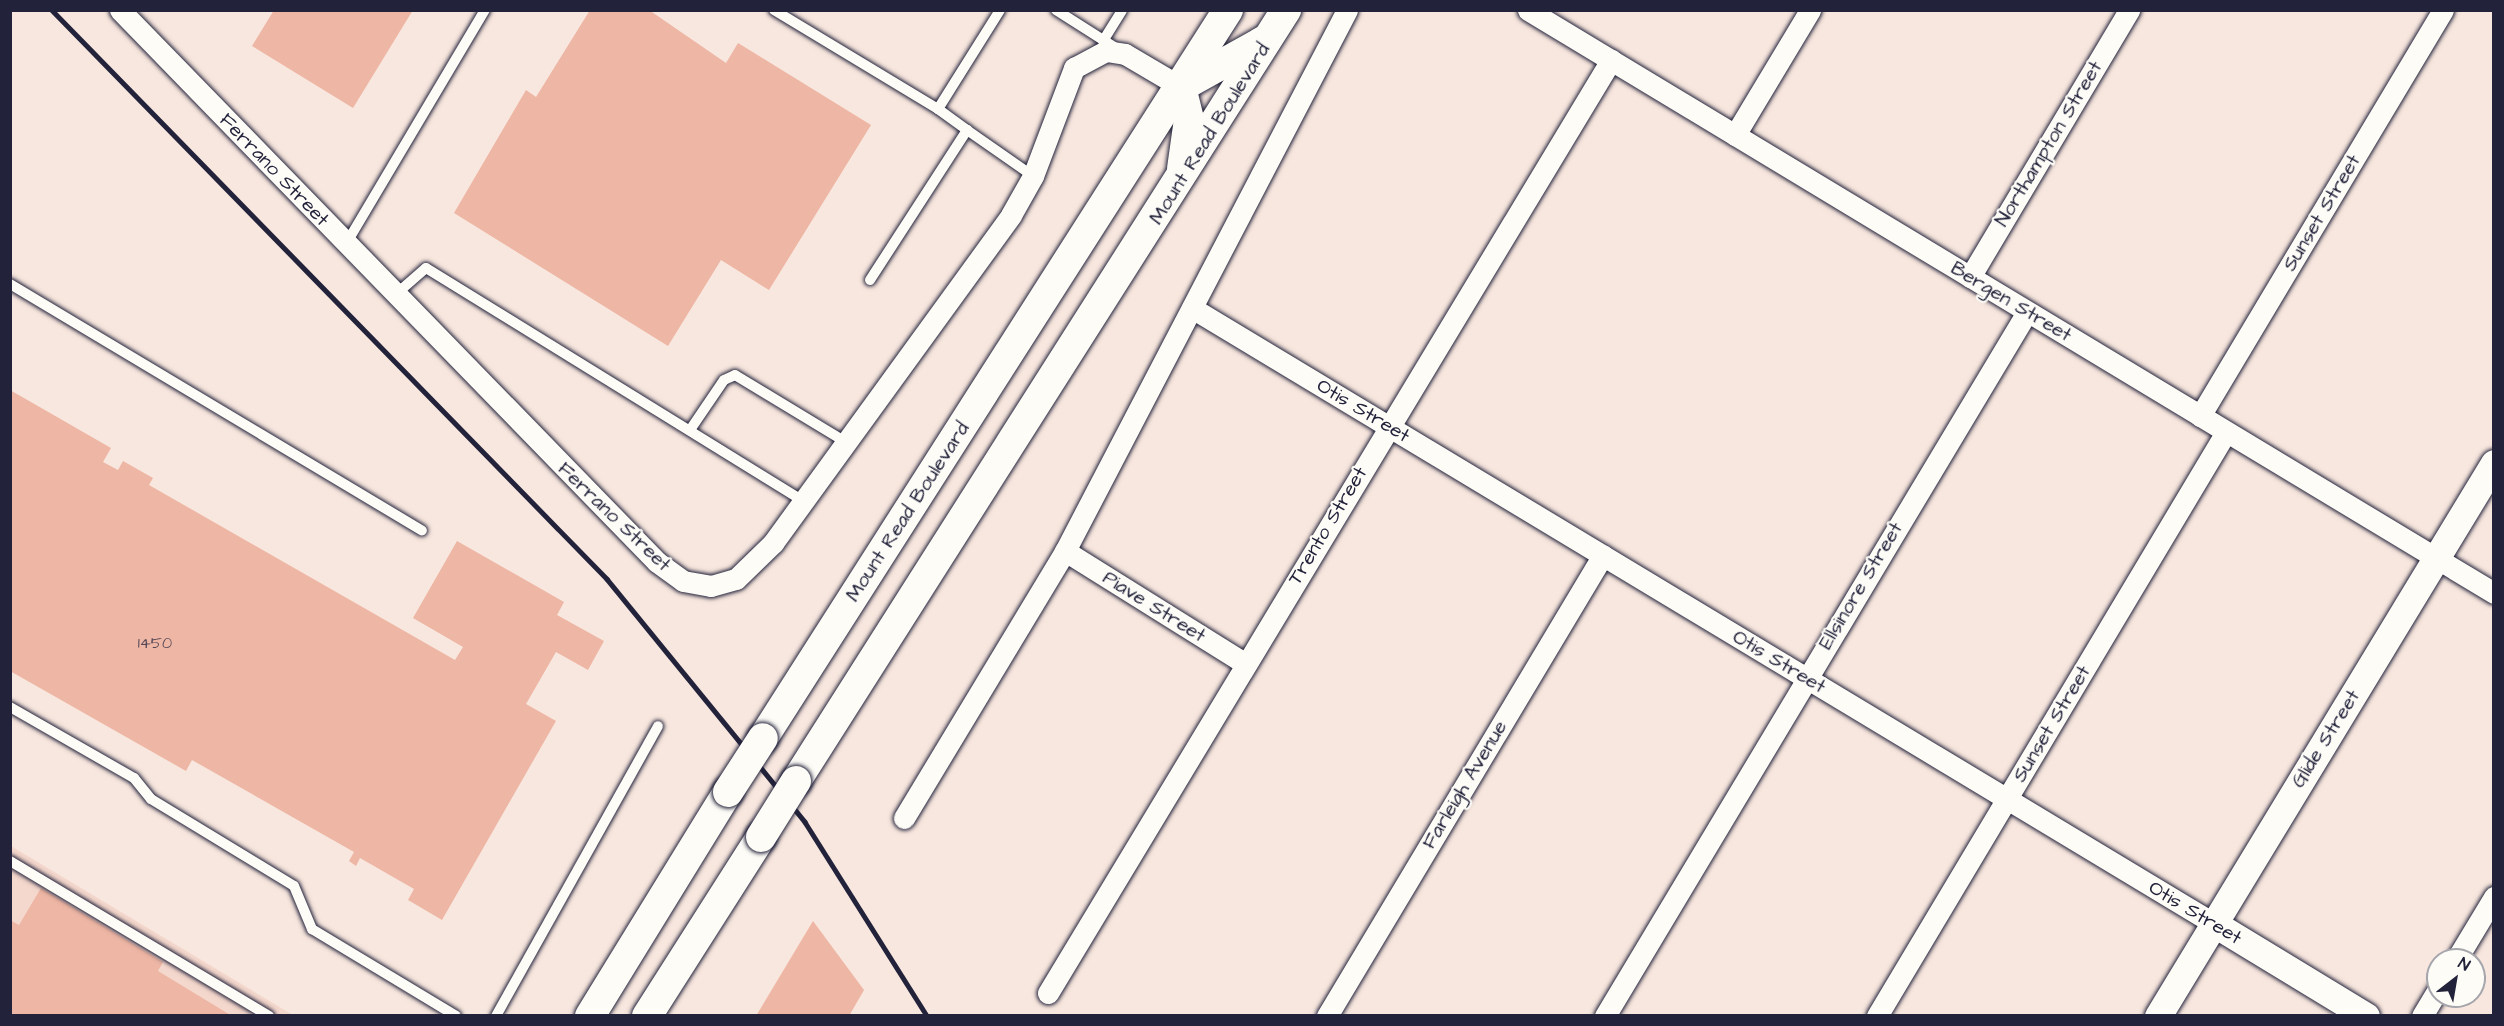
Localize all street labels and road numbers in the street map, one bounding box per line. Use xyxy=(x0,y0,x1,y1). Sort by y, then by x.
street label: Mount Read Boulevard xyxy=(1144,39,1276,229)
street label: Northampton Street xyxy=(1990,57,2108,231)
street label: Ferrano Street xyxy=(214,108,334,232)
street label: Sunset Street xyxy=(2278,150,2366,276)
street label: Bergen Street xyxy=(1946,256,2076,348)
street label: Otis Street xyxy=(1312,374,1414,448)
street label: Mount Read Boulevard xyxy=(841,418,975,606)
street label: Ferrano Street xyxy=(552,457,676,577)
street label: Trento Street xyxy=(1283,463,1373,589)
street label: Ellsinore Street xyxy=(1814,518,1908,654)
street label: Piave Street xyxy=(1098,566,1210,648)
street label: Otis Street xyxy=(1728,625,1830,699)
street label: Sunset Street xyxy=(2008,661,2096,787)
street label: Glide Street xyxy=(2286,686,2366,792)
street label: Farleigh Avenue xyxy=(1417,717,1513,853)
street label: Otis Street xyxy=(2144,876,2246,950)

